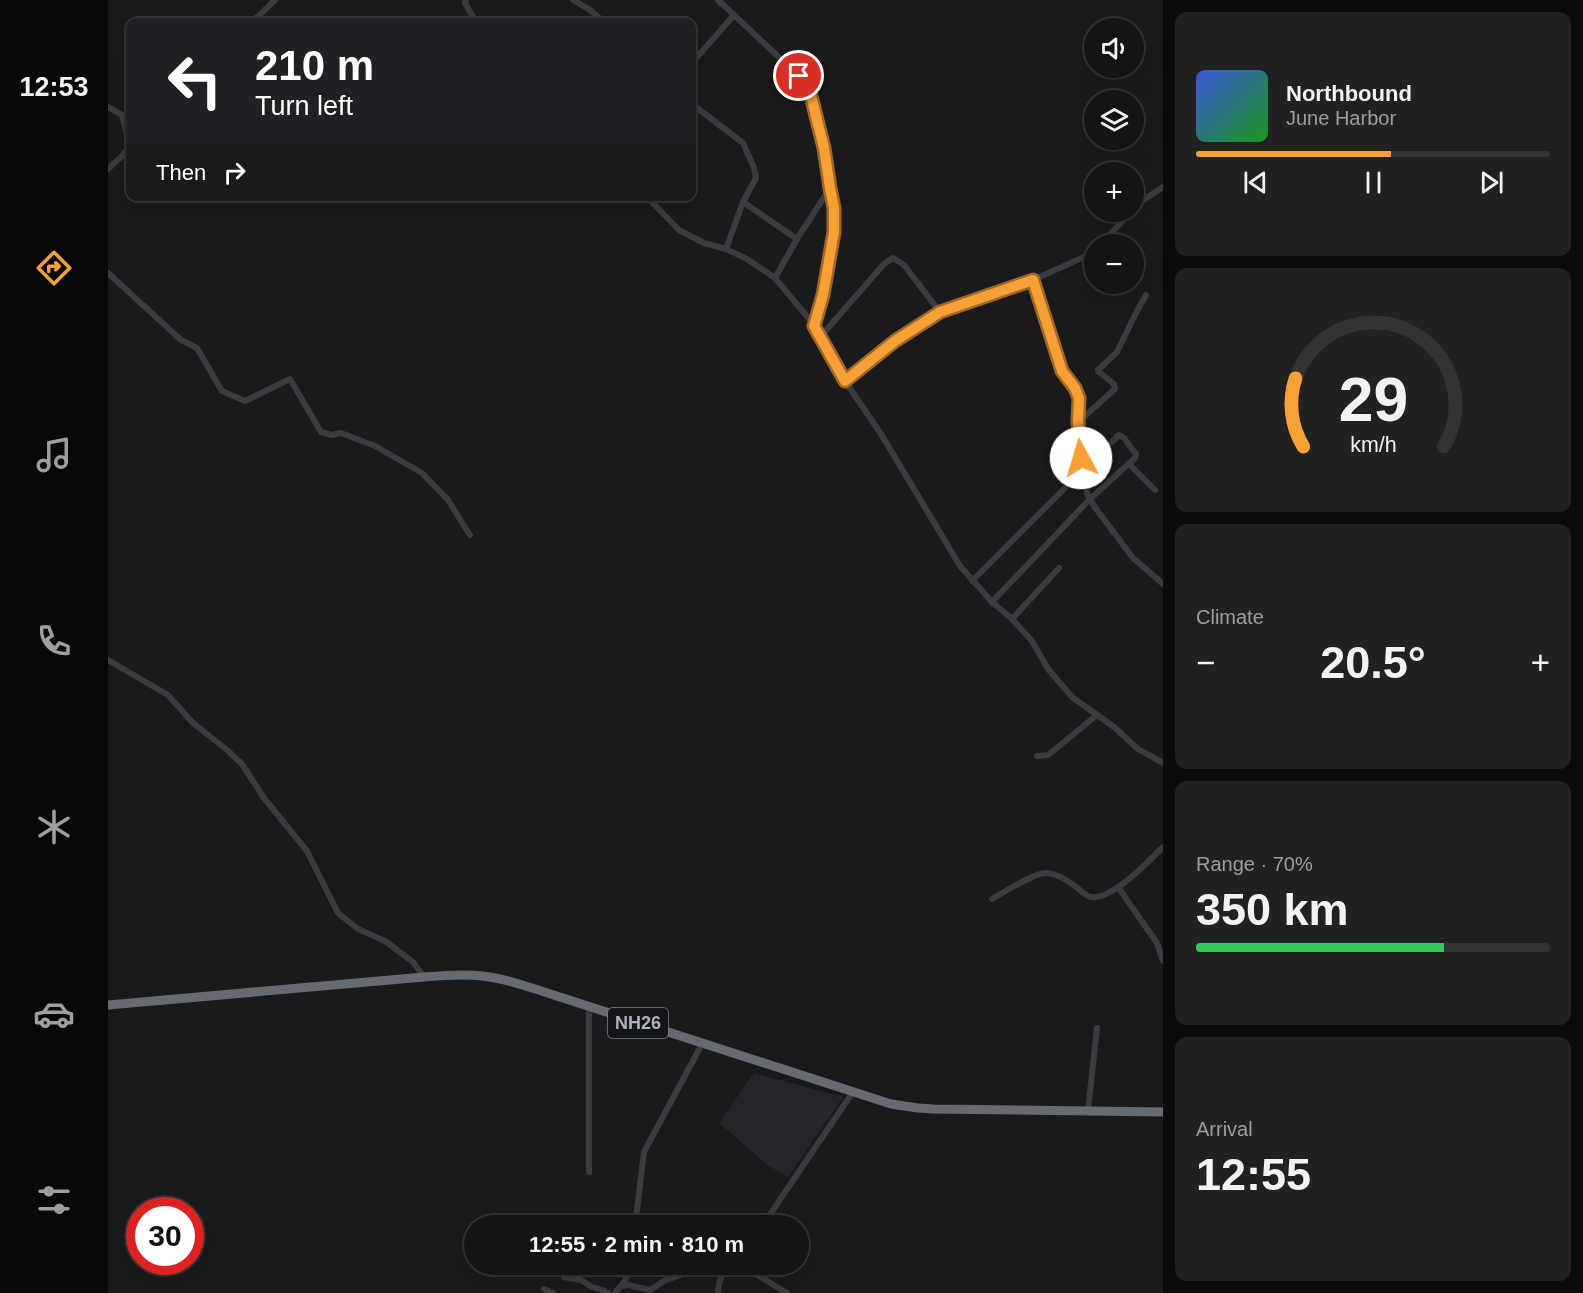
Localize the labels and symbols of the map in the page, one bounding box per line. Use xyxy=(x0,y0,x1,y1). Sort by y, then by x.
pin xyxy=(773,50,824,101)
position arrow xyxy=(1049,426,1113,490)
road number: NH26 xyxy=(608,1008,668,1038)
speed limit sign: 30 xyxy=(126,1197,204,1275)

